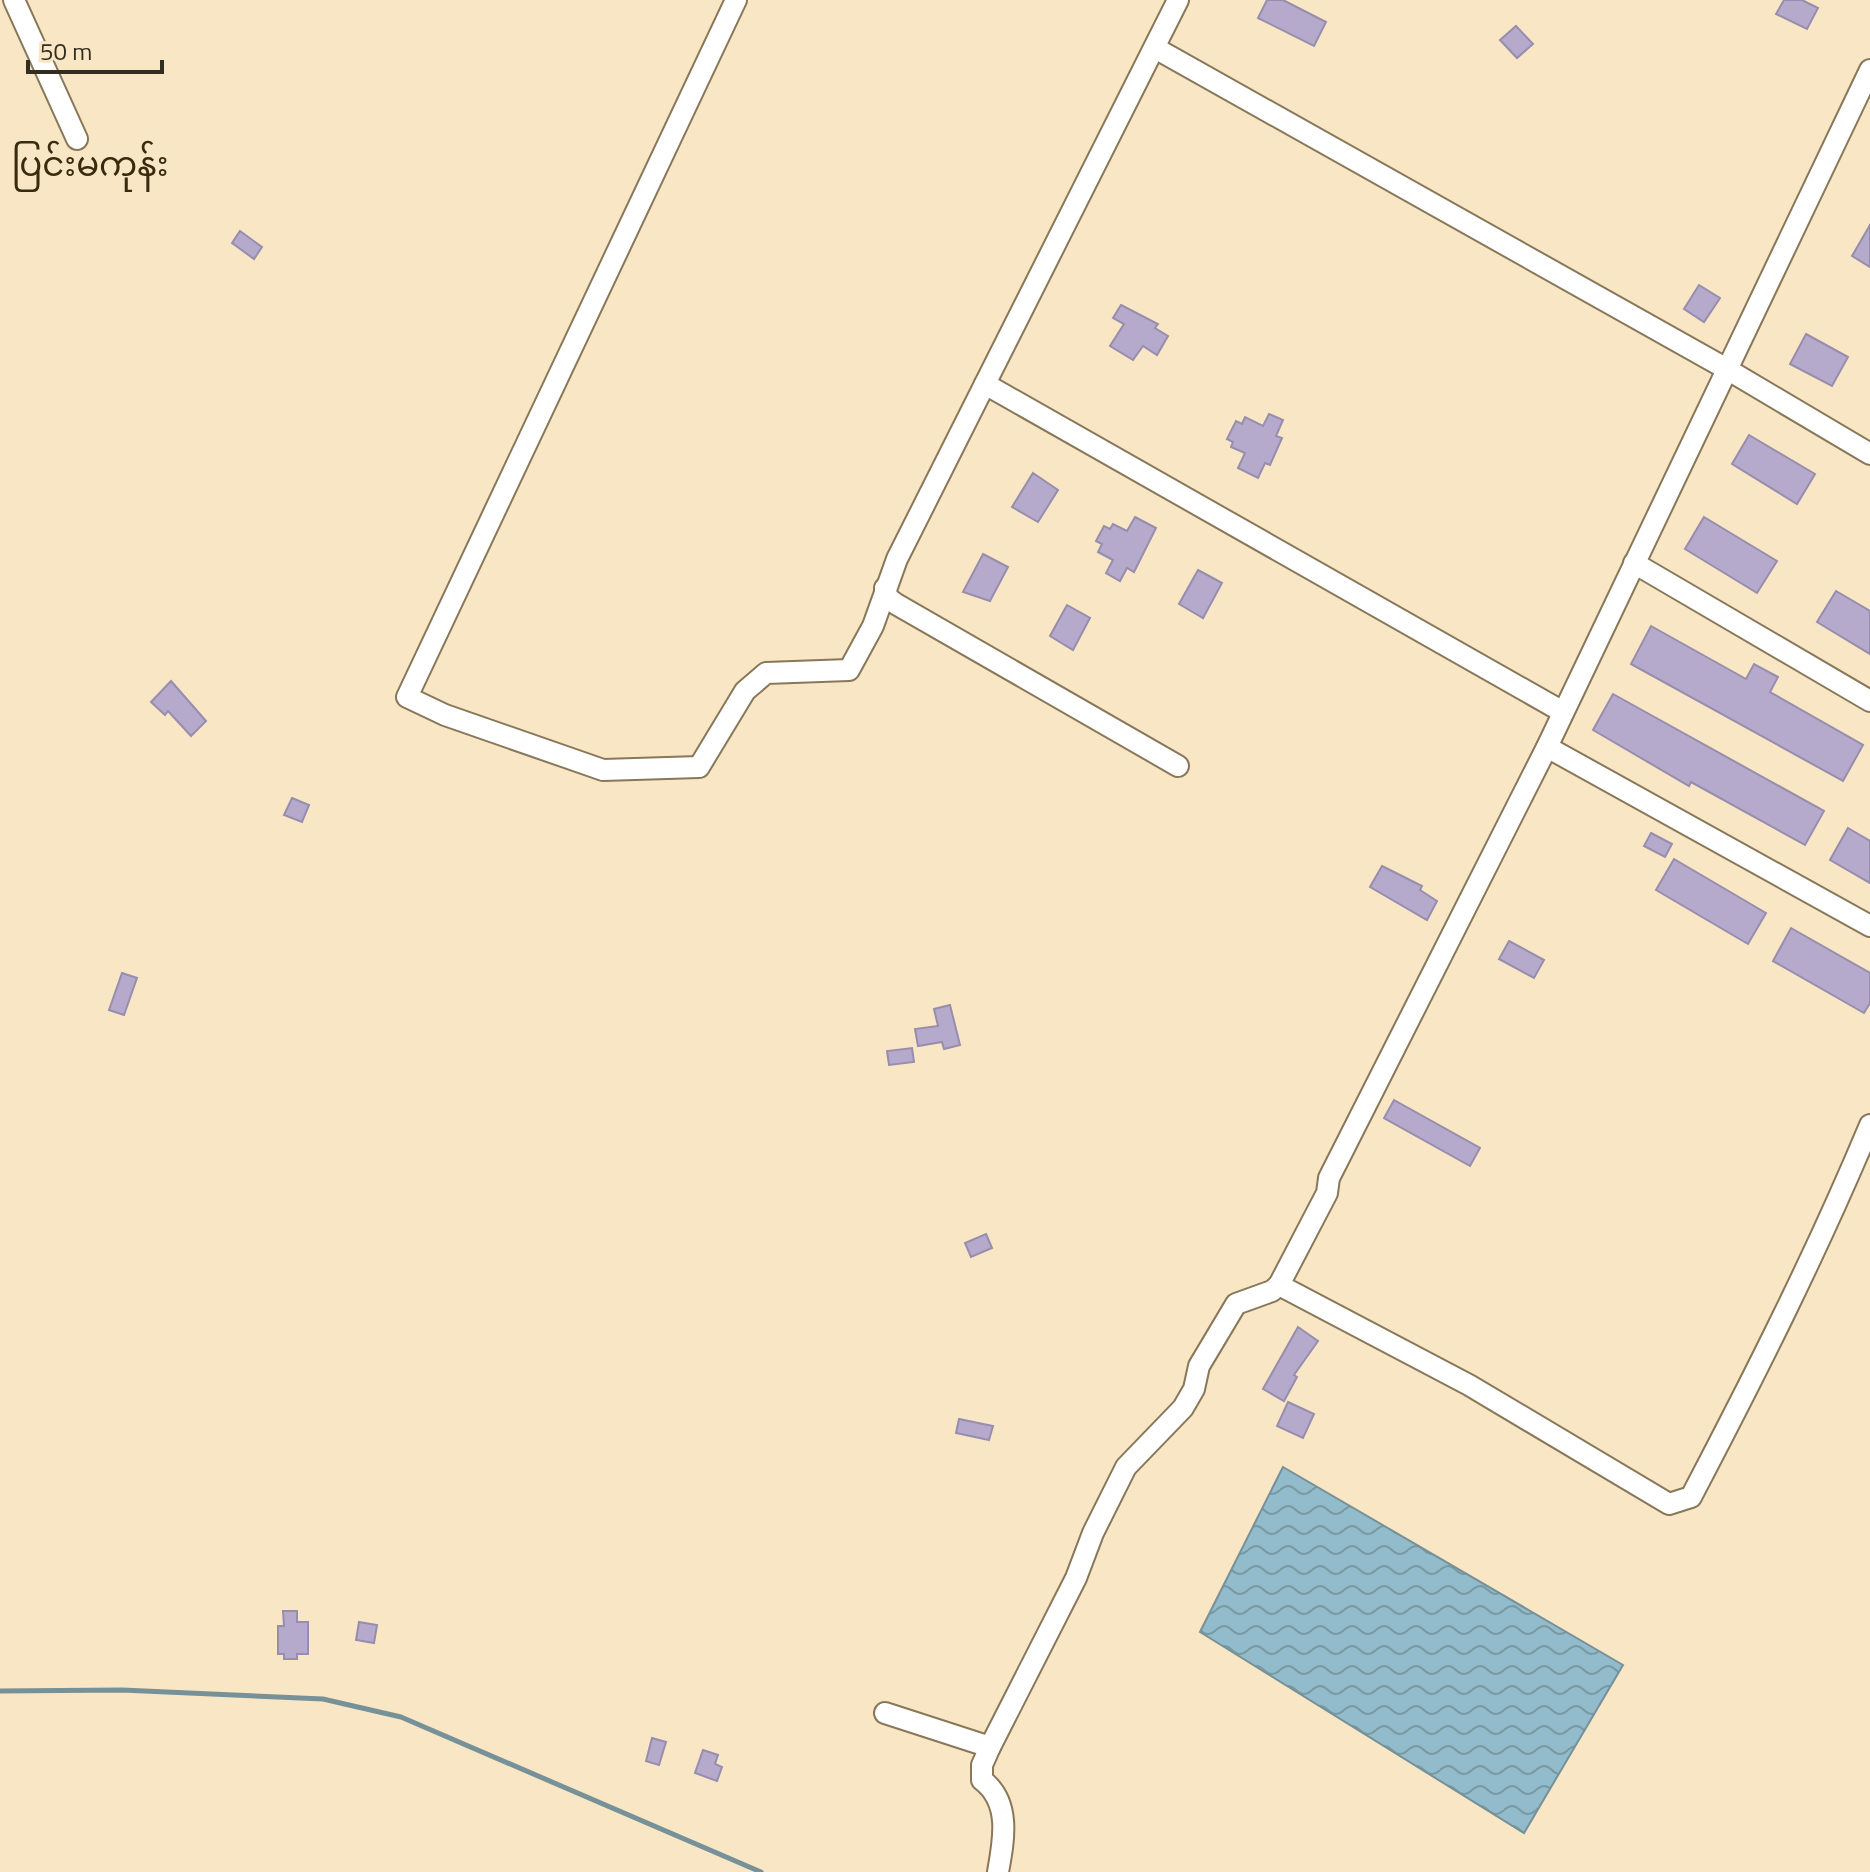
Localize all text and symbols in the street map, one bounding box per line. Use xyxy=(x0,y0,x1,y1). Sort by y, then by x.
scale bar xyxy=(28,24,162,74)
text: 50 m xyxy=(40,33,92,69)
district label: ပြင်းမကုန်း xyxy=(12,137,168,192)

